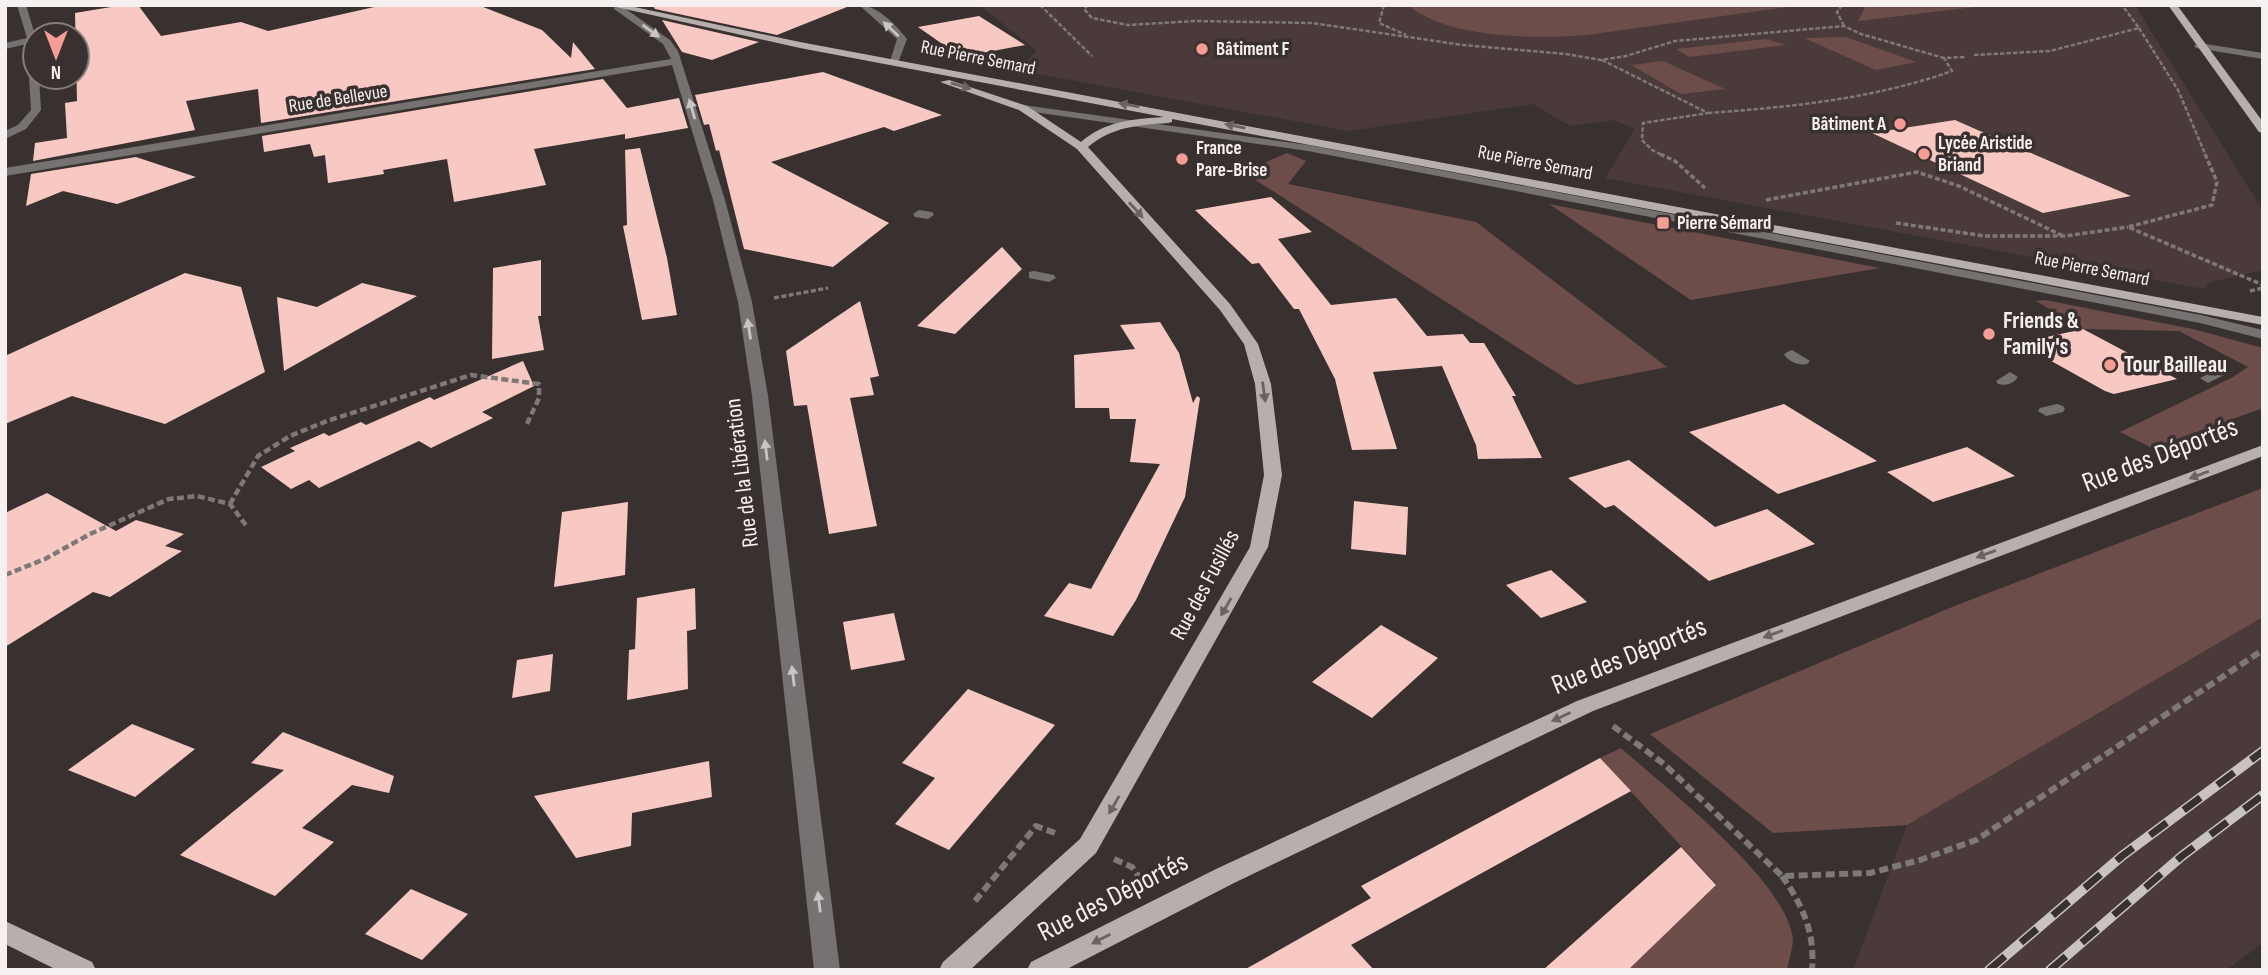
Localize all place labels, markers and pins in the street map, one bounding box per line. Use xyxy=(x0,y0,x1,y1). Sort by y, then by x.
place label: Bâtiment F xyxy=(1216,38,1290,61)
marker: Bâtiment F xyxy=(1194,41,1210,57)
place label: Bâtiment A xyxy=(1811,113,1887,136)
marker: Bâtiment A xyxy=(1892,116,1908,132)
place label: Lycée Aristide Briand xyxy=(1938,132,2033,177)
place label: France Pare-Brise xyxy=(1196,137,1267,182)
marker: Lycée Aristide Briand xyxy=(1916,146,1932,162)
marker: France Pare-Brise xyxy=(1174,151,1190,167)
place label: Pierre Sémard xyxy=(1677,212,1771,235)
marker: Pierre Sémard xyxy=(1655,215,1671,231)
place label: Friends & Family's xyxy=(2003,307,2080,361)
marker: Friends & Family's xyxy=(1981,326,1997,342)
place label: Tour Bailleau xyxy=(2124,351,2227,379)
marker: Tour Bailleau xyxy=(2102,357,2118,373)

